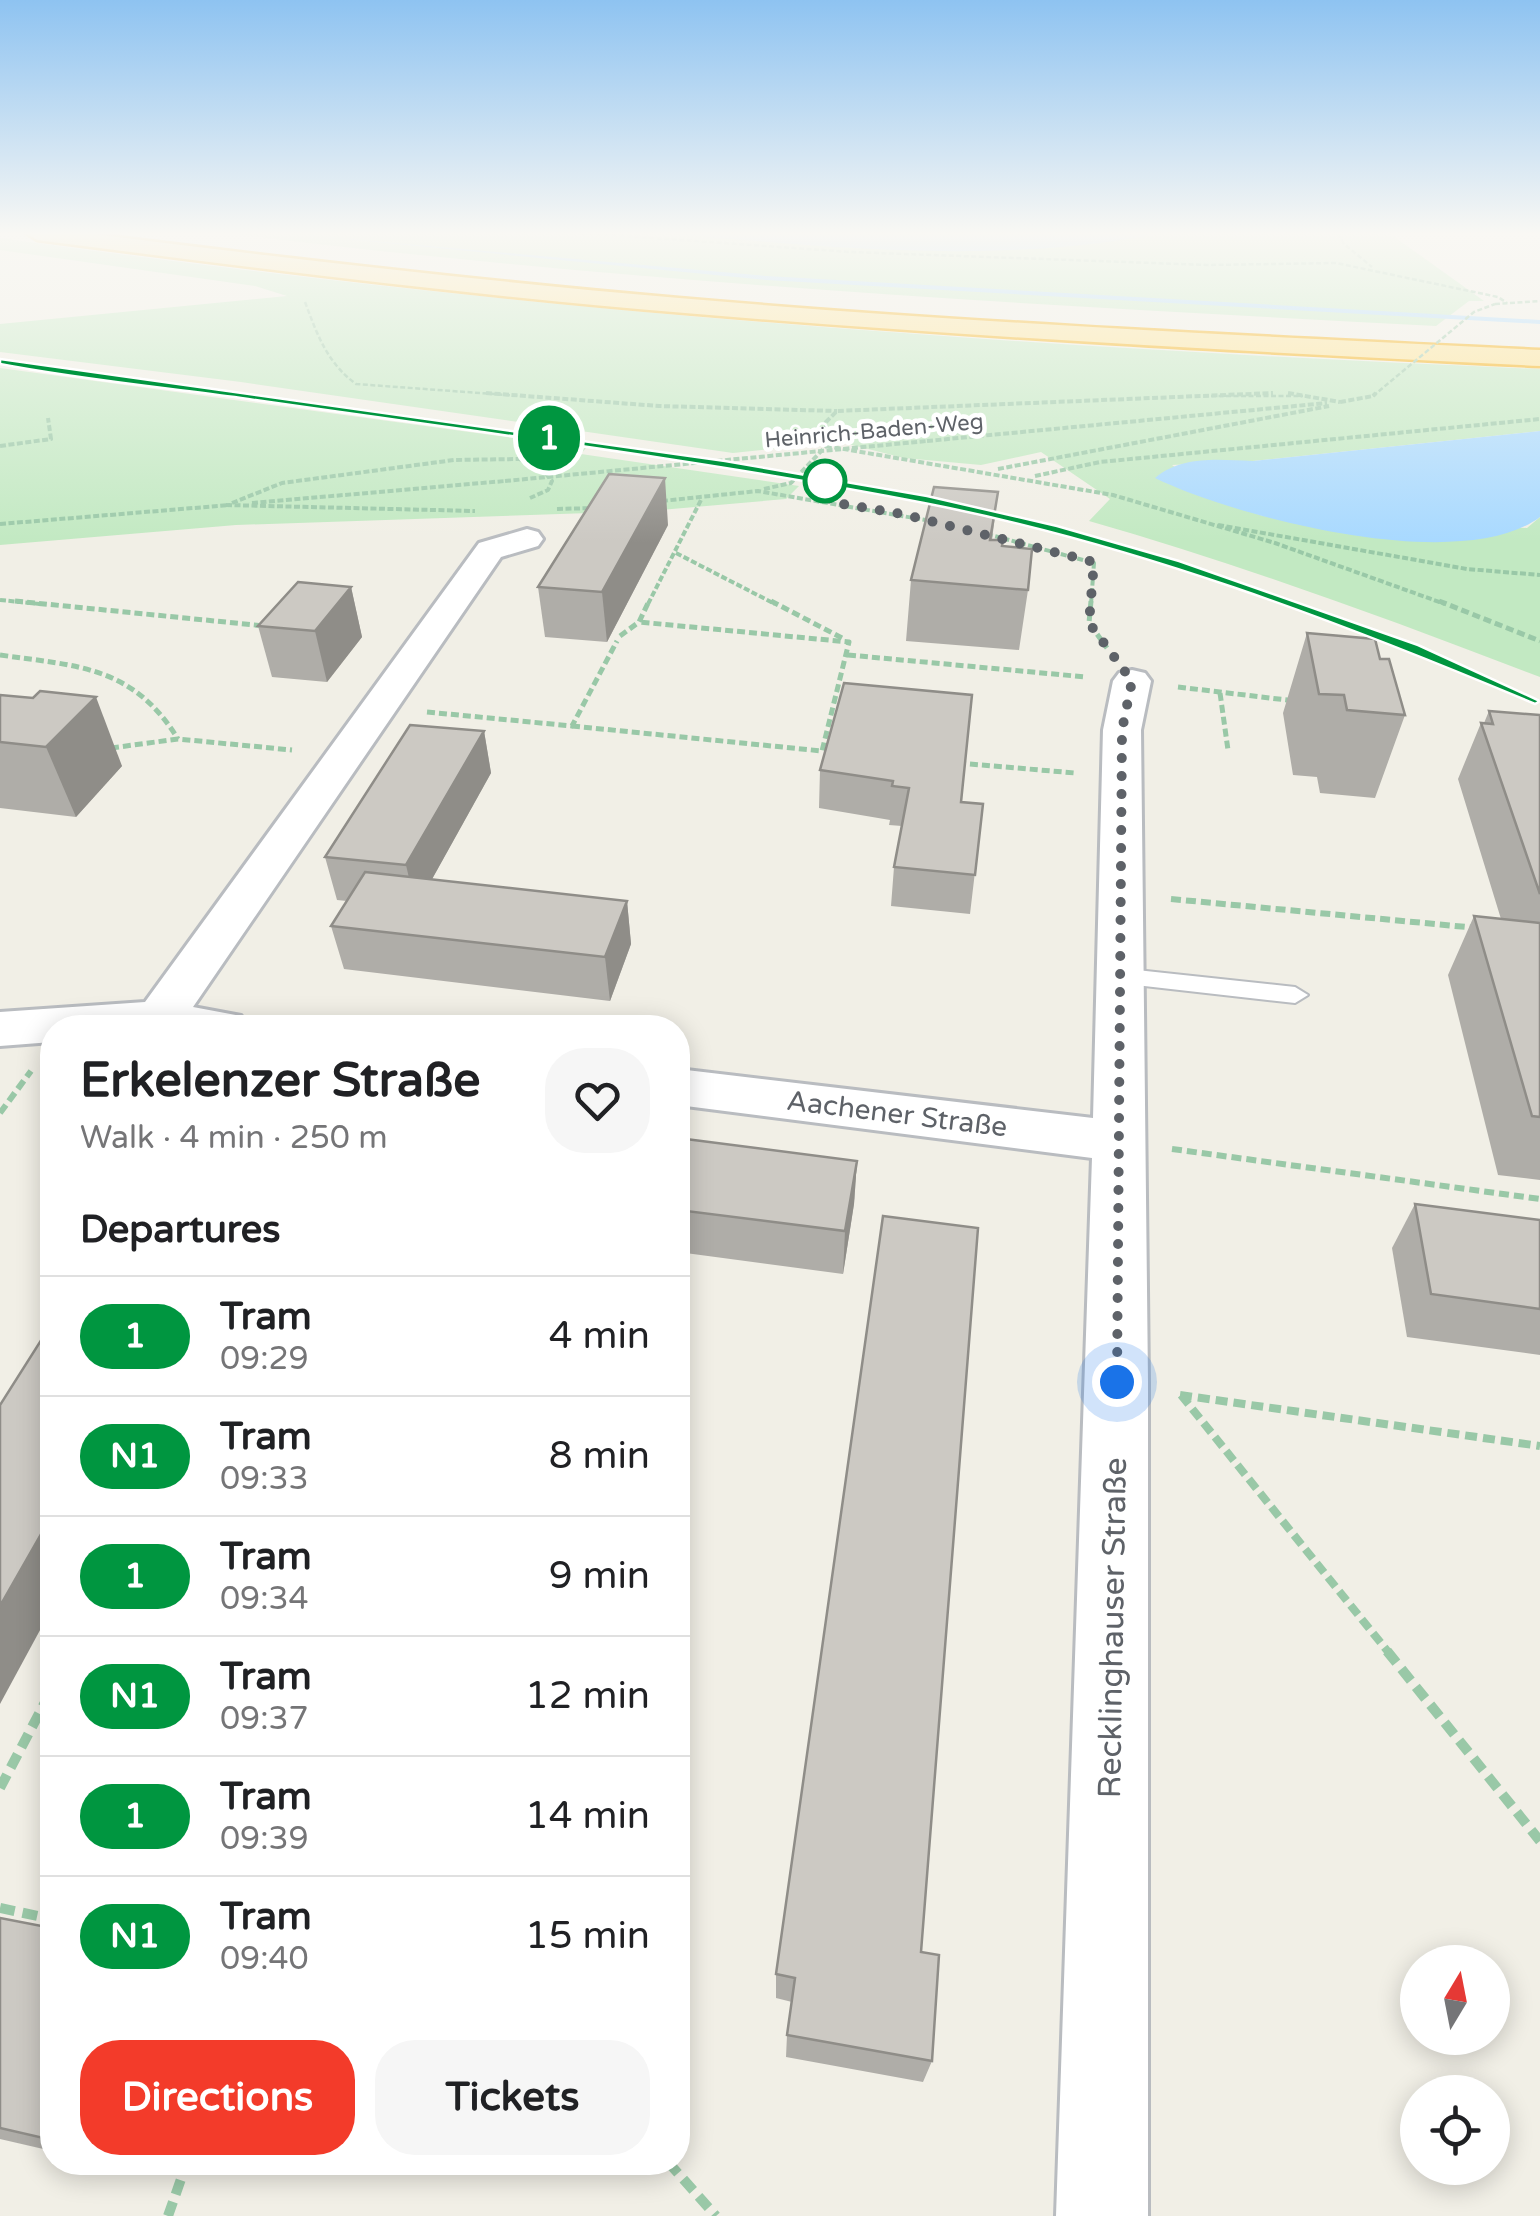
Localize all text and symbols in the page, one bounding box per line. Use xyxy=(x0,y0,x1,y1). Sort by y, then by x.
line badge: 1 xyxy=(516,406,582,470)
street label: Heinrich-Baden-Weg xyxy=(764,408,984,454)
text: 1 xyxy=(538,417,560,459)
unlabelled marker xyxy=(804,460,846,502)
button: heart xyxy=(545,1048,650,1153)
text: Erkelenzer Straße xyxy=(80,1052,480,1110)
street label: Aachener Straße xyxy=(785,1084,1009,1144)
text: Walk · 4 min · 250 m xyxy=(80,1119,388,1157)
text: Departures xyxy=(80,1207,281,1253)
text: Tram xyxy=(220,1294,312,1340)
text: 4 min xyxy=(549,1313,650,1359)
text: 1 xyxy=(124,1315,146,1357)
text: 09:29 xyxy=(220,1340,309,1378)
your location xyxy=(1092,1357,1142,1407)
text: Tram xyxy=(220,1414,312,1460)
text: 8 min xyxy=(549,1433,650,1479)
text: N1 xyxy=(110,1435,160,1477)
street label: Recklinghauser Straße xyxy=(1091,1457,1135,1799)
text: 09:33 xyxy=(220,1460,309,1498)
text: Tram xyxy=(220,1534,312,1580)
text: 9 min xyxy=(549,1553,650,1599)
text: 1 xyxy=(124,1555,146,1597)
text: 09:34 xyxy=(220,1580,309,1618)
text: Tram xyxy=(220,1654,312,1700)
text: 12 min xyxy=(525,1673,650,1719)
text: N1 xyxy=(110,1675,160,1717)
text: 09:37 xyxy=(220,1700,309,1738)
text: Tram xyxy=(220,1774,312,1820)
text: 14 min xyxy=(525,1793,650,1839)
text: 1 xyxy=(124,1795,146,1837)
text: 09:39 xyxy=(220,1820,309,1858)
text: Tram xyxy=(220,1894,312,1940)
text: 15 min xyxy=(525,1913,650,1959)
text: N1 xyxy=(110,1915,160,1957)
text: 09:40 xyxy=(220,1940,309,1978)
north arrow xyxy=(1400,1945,1510,2055)
map controls xyxy=(1400,1945,1510,2185)
button: Directions xyxy=(80,2040,355,2155)
button: Tickets xyxy=(375,2040,650,2155)
button: locate xyxy=(1400,2075,1510,2185)

